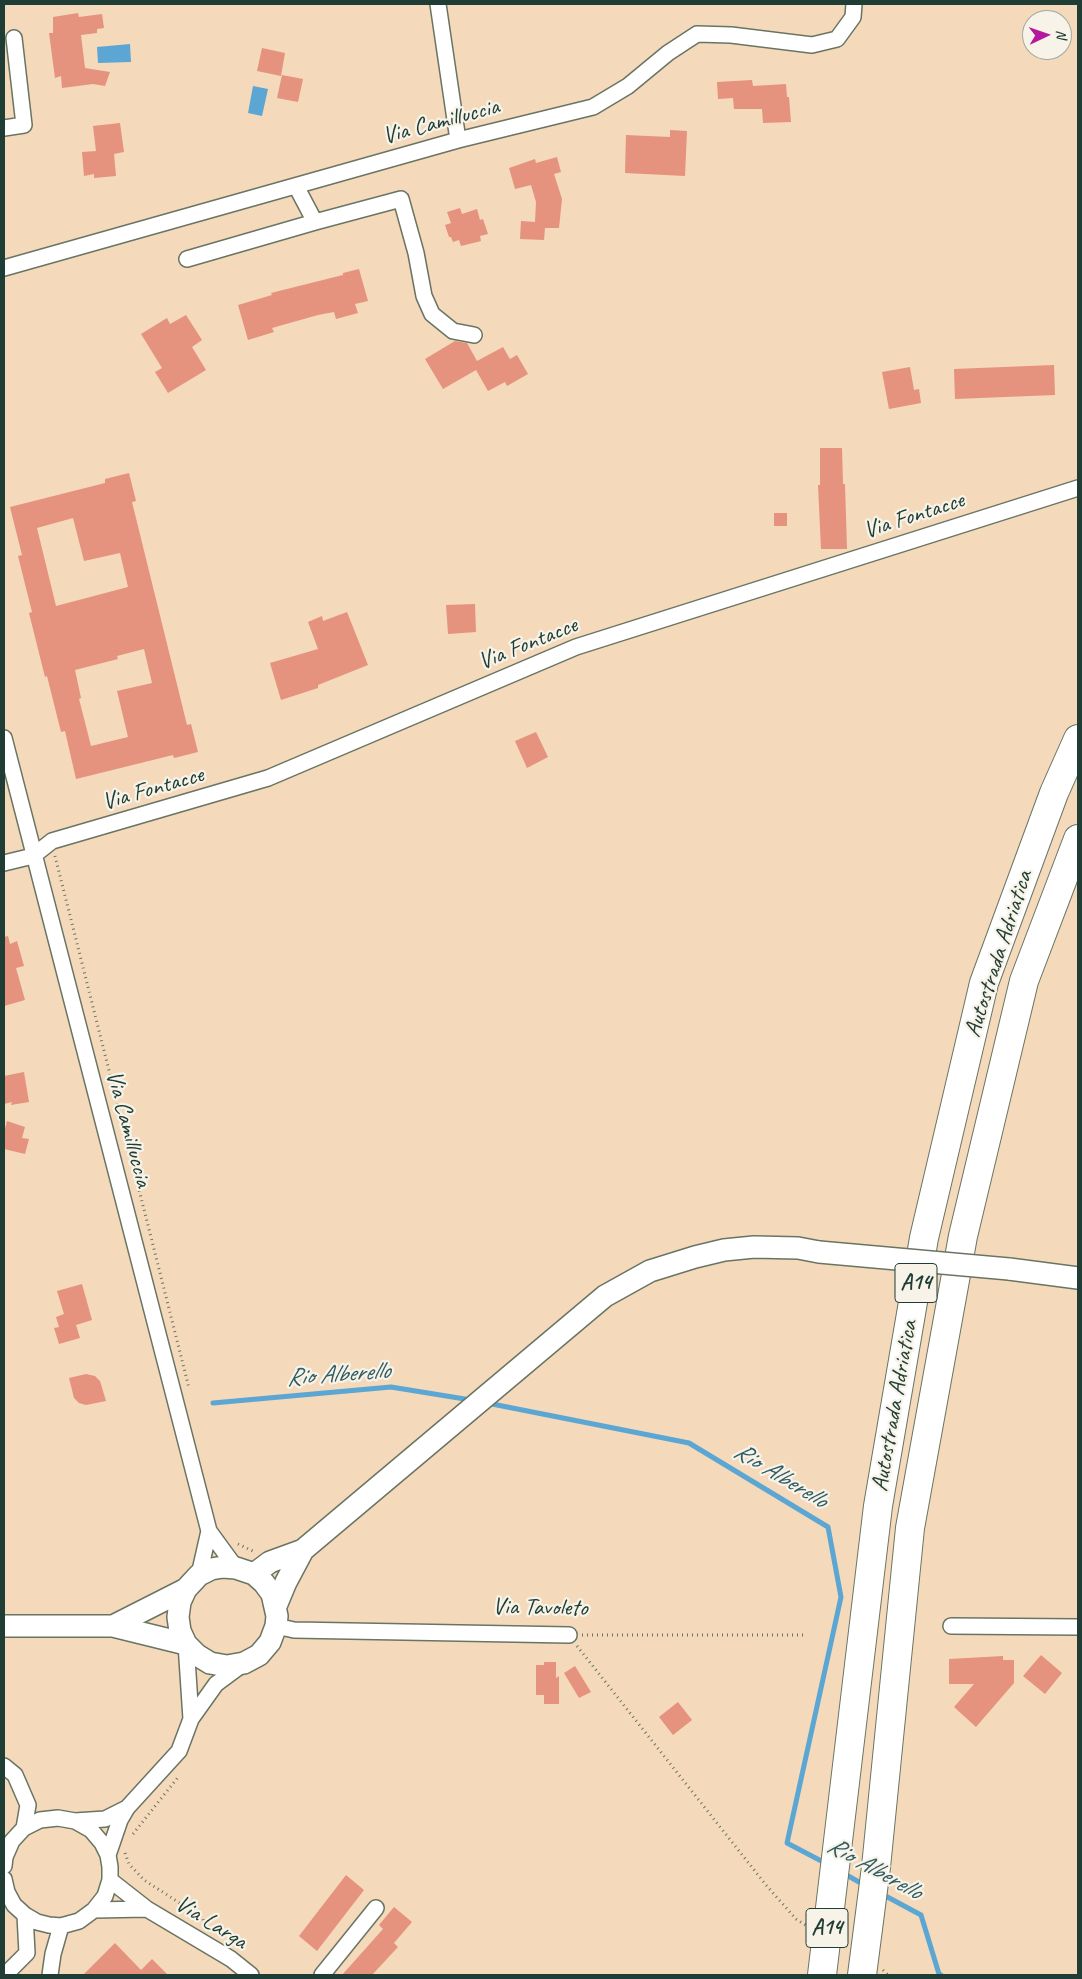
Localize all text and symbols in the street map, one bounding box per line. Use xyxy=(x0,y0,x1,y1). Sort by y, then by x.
north arrow xyxy=(1022,10,1072,60)
text: N xyxy=(1053,29,1070,39)
street label: Via Camilluccia xyxy=(380,93,502,151)
street label: Via Fontacce xyxy=(860,486,968,546)
street label: Via Fontacce xyxy=(474,611,582,677)
street label: Via Fontacce xyxy=(99,761,207,817)
street label: Autostrada Adriatica xyxy=(959,867,1039,1041)
street label: Via Camilluccia xyxy=(99,1068,157,1190)
road number: A14 xyxy=(895,1264,937,1302)
street label: Autostrada Adriatica xyxy=(866,1318,924,1494)
water label: Rio Alberello xyxy=(286,1356,390,1394)
water label: Rio Alberello xyxy=(728,1437,832,1515)
street label: Via Tavoleto xyxy=(492,1593,588,1623)
water label: Rio Alberello xyxy=(822,1831,926,1907)
street label: Via Larga xyxy=(170,1890,252,1956)
road number: A14 xyxy=(806,1909,848,1948)

